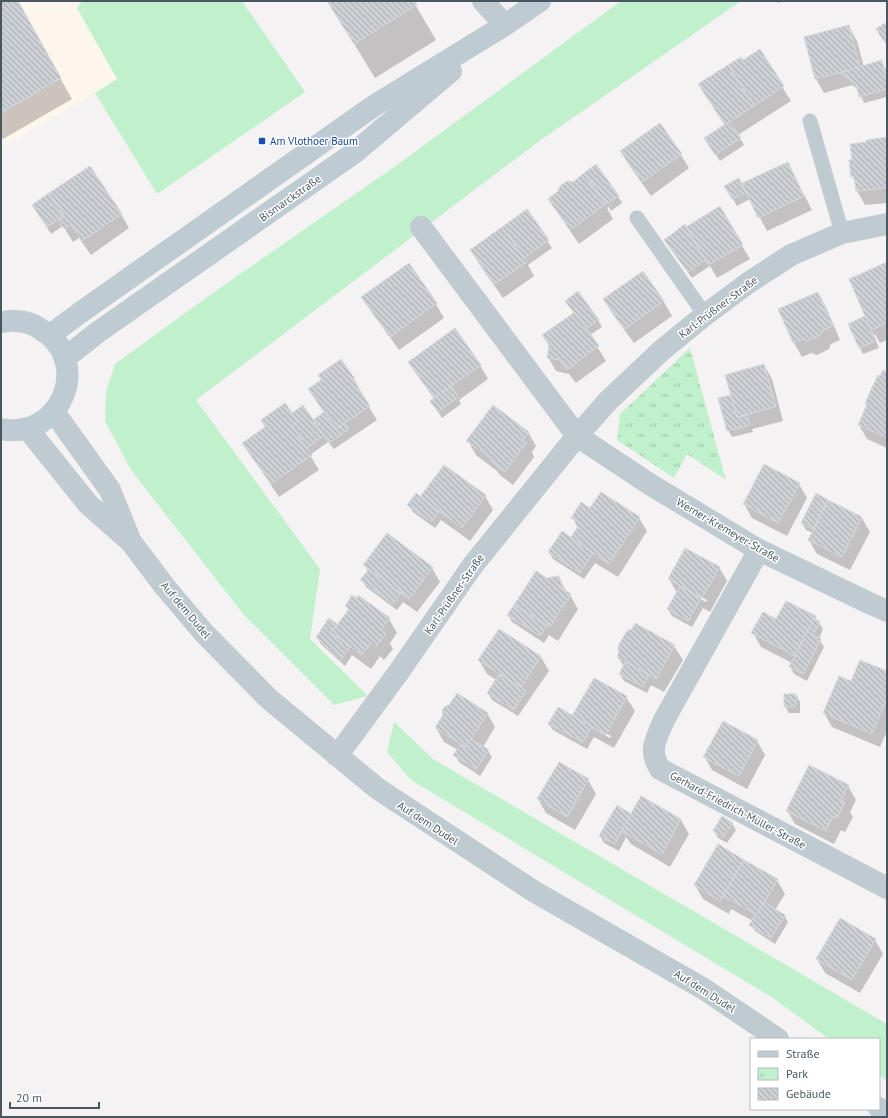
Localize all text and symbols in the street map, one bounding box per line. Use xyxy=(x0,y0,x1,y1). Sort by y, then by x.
place label: Am Vlothoer Baum xyxy=(270,134,358,148)
marker: Am Vlothoer Baum xyxy=(257,136,267,146)
street label: Bismarckstraße xyxy=(256,171,324,224)
street label: Karl-Prüßner-Straße xyxy=(676,273,760,341)
street label: Werner-Kremeyer-Straße xyxy=(674,495,782,565)
street label: Karl-Prüßner-Straße xyxy=(421,551,487,637)
street label: Auf dem Dudel xyxy=(158,579,214,642)
street label: Gerhard-Friedrich-Müller-Straße xyxy=(668,768,809,852)
street label: Auf dem Dudel xyxy=(395,798,462,848)
street label: Auf dem Dudel xyxy=(672,967,739,1016)
legend xyxy=(750,1038,880,1110)
text: Straße xyxy=(786,1046,820,1061)
text: Park xyxy=(786,1066,808,1081)
scale bar xyxy=(10,1084,99,1110)
text: Gebäude xyxy=(786,1086,831,1101)
text: 20 m xyxy=(16,1090,42,1105)

